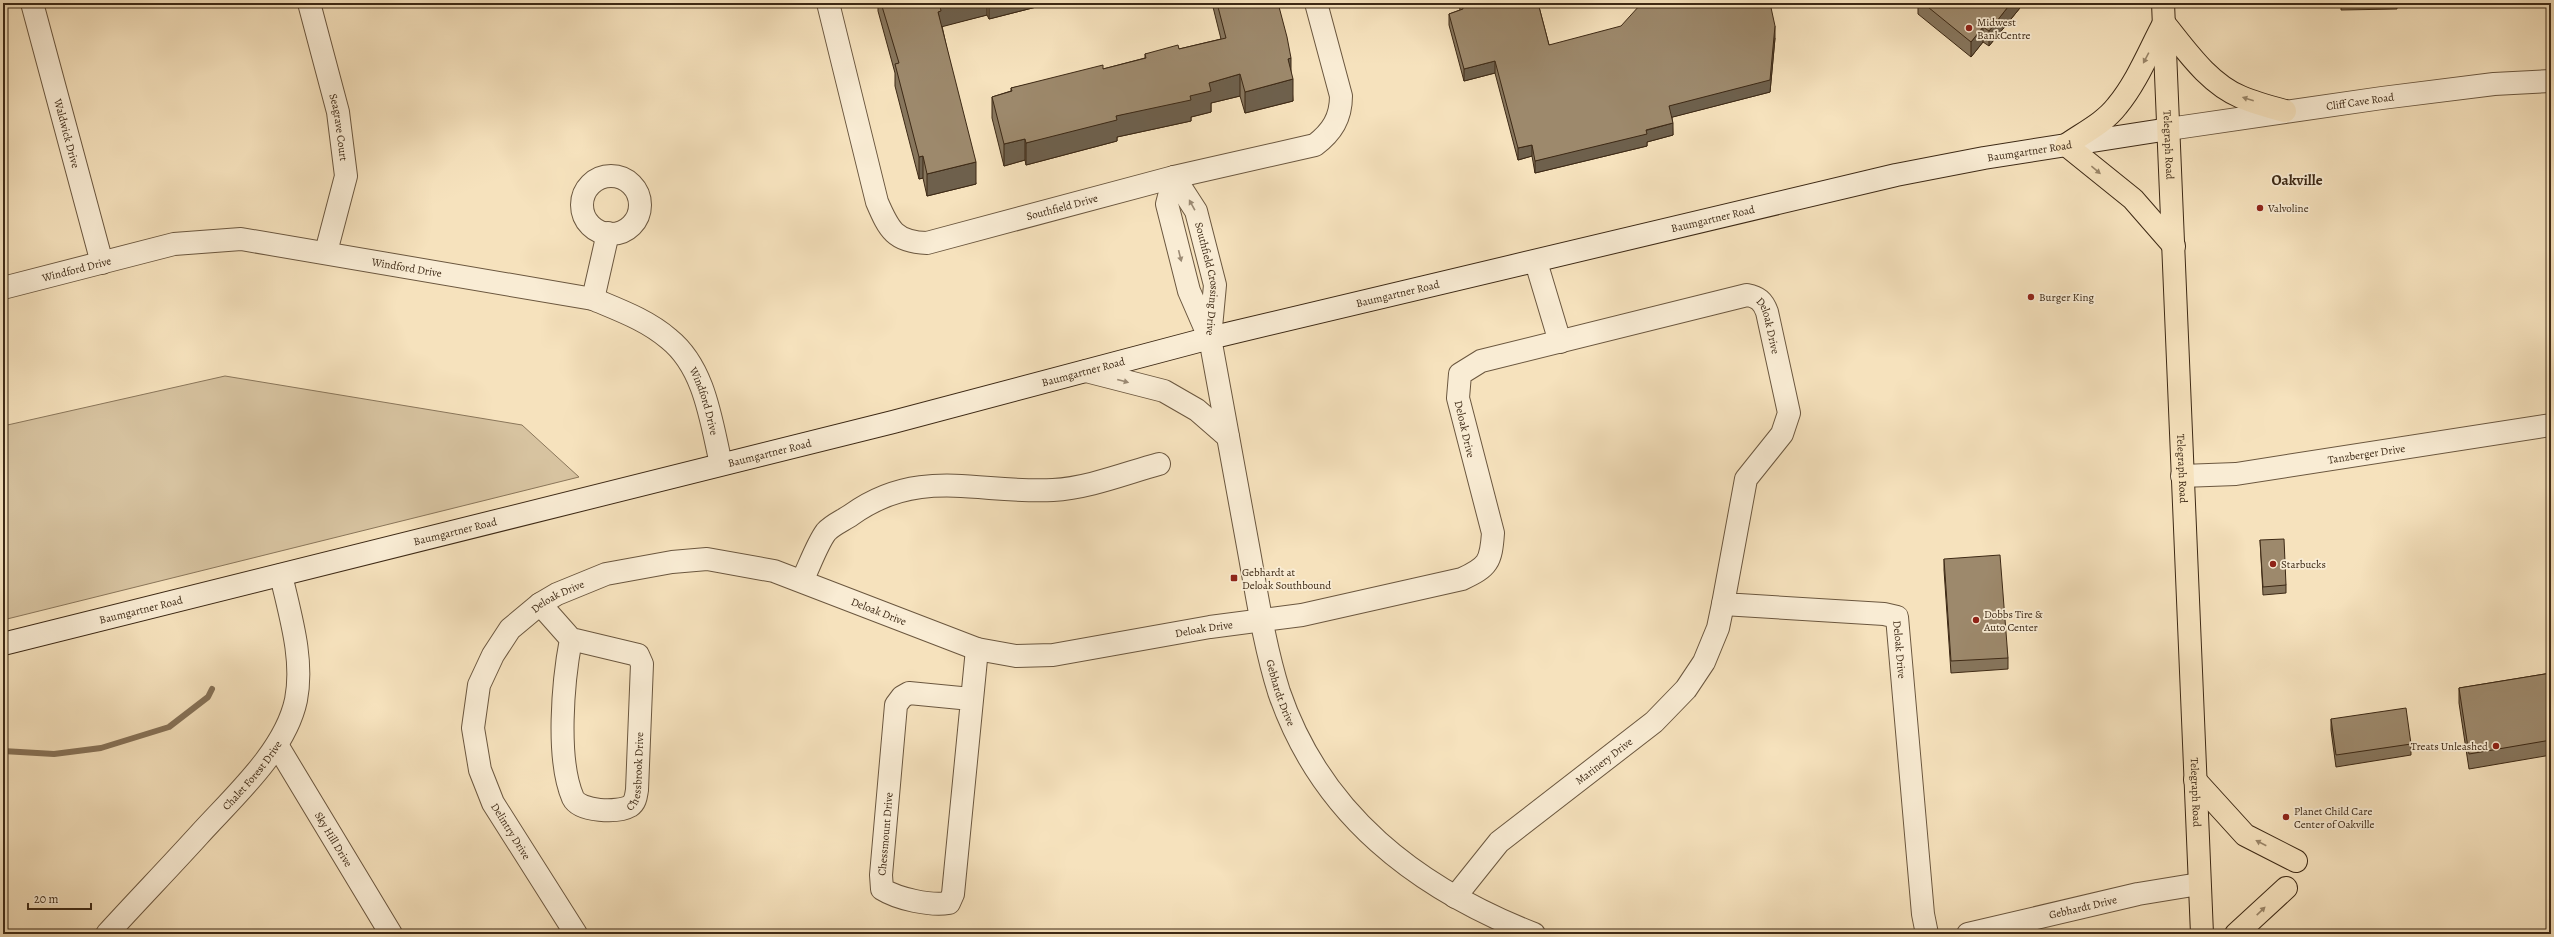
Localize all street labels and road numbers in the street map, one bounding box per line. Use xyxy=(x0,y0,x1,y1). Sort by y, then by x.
street label: Cliff Cave Road xyxy=(2325,90,2395,114)
street label: Seagrave Court xyxy=(325,92,351,162)
street label: Waldwick Drive xyxy=(50,96,83,170)
street label: Telegraph Road xyxy=(2159,110,2177,180)
street label: Baumgartner Road xyxy=(1986,137,2073,165)
street label: Southfield Drive xyxy=(1025,191,1100,224)
street label: Baumgartner Road xyxy=(1670,202,1756,236)
street label: Southfield Crossing Drive xyxy=(1191,221,1222,336)
street label: Windford Drive xyxy=(40,253,113,286)
street label: Windford Drive xyxy=(370,254,443,281)
street label: Baumgartner Road xyxy=(1354,277,1441,311)
street label: Deloak Drive xyxy=(1753,294,1783,355)
street label: Baumgartner Road xyxy=(1040,354,1127,390)
street label: Windford Drive xyxy=(685,364,722,437)
street label: Deloak Drive xyxy=(1451,399,1478,459)
street label: Telegraph Road xyxy=(2173,434,2191,504)
street label: Baumgartner Road xyxy=(726,436,813,471)
street label: Tanzberger Drive xyxy=(2327,441,2406,468)
street label: Baumgartner Road xyxy=(412,514,499,549)
street label: Deloak Drive xyxy=(528,577,587,617)
street label: Baumgartner Road xyxy=(98,592,184,628)
street label: Deloak Drive xyxy=(849,594,909,629)
street label: Deloak Drive xyxy=(1174,617,1234,641)
street label: Deloak Drive xyxy=(1889,620,1909,679)
street label: Gebhardt Drive xyxy=(1262,658,1299,729)
street label: Chessbrook Drive xyxy=(623,731,647,815)
street label: Marinery Drive xyxy=(1572,734,1636,788)
street label: Chalet Forest Drive xyxy=(219,738,285,814)
street label: Telegraph Road xyxy=(2187,757,2205,827)
street label: Chessmount Drive xyxy=(874,792,897,876)
street label: Delintry Drive xyxy=(487,800,534,863)
street label: Sky Hill Drive xyxy=(311,809,356,870)
street label: Gebhardt Drive xyxy=(2048,892,2118,923)

